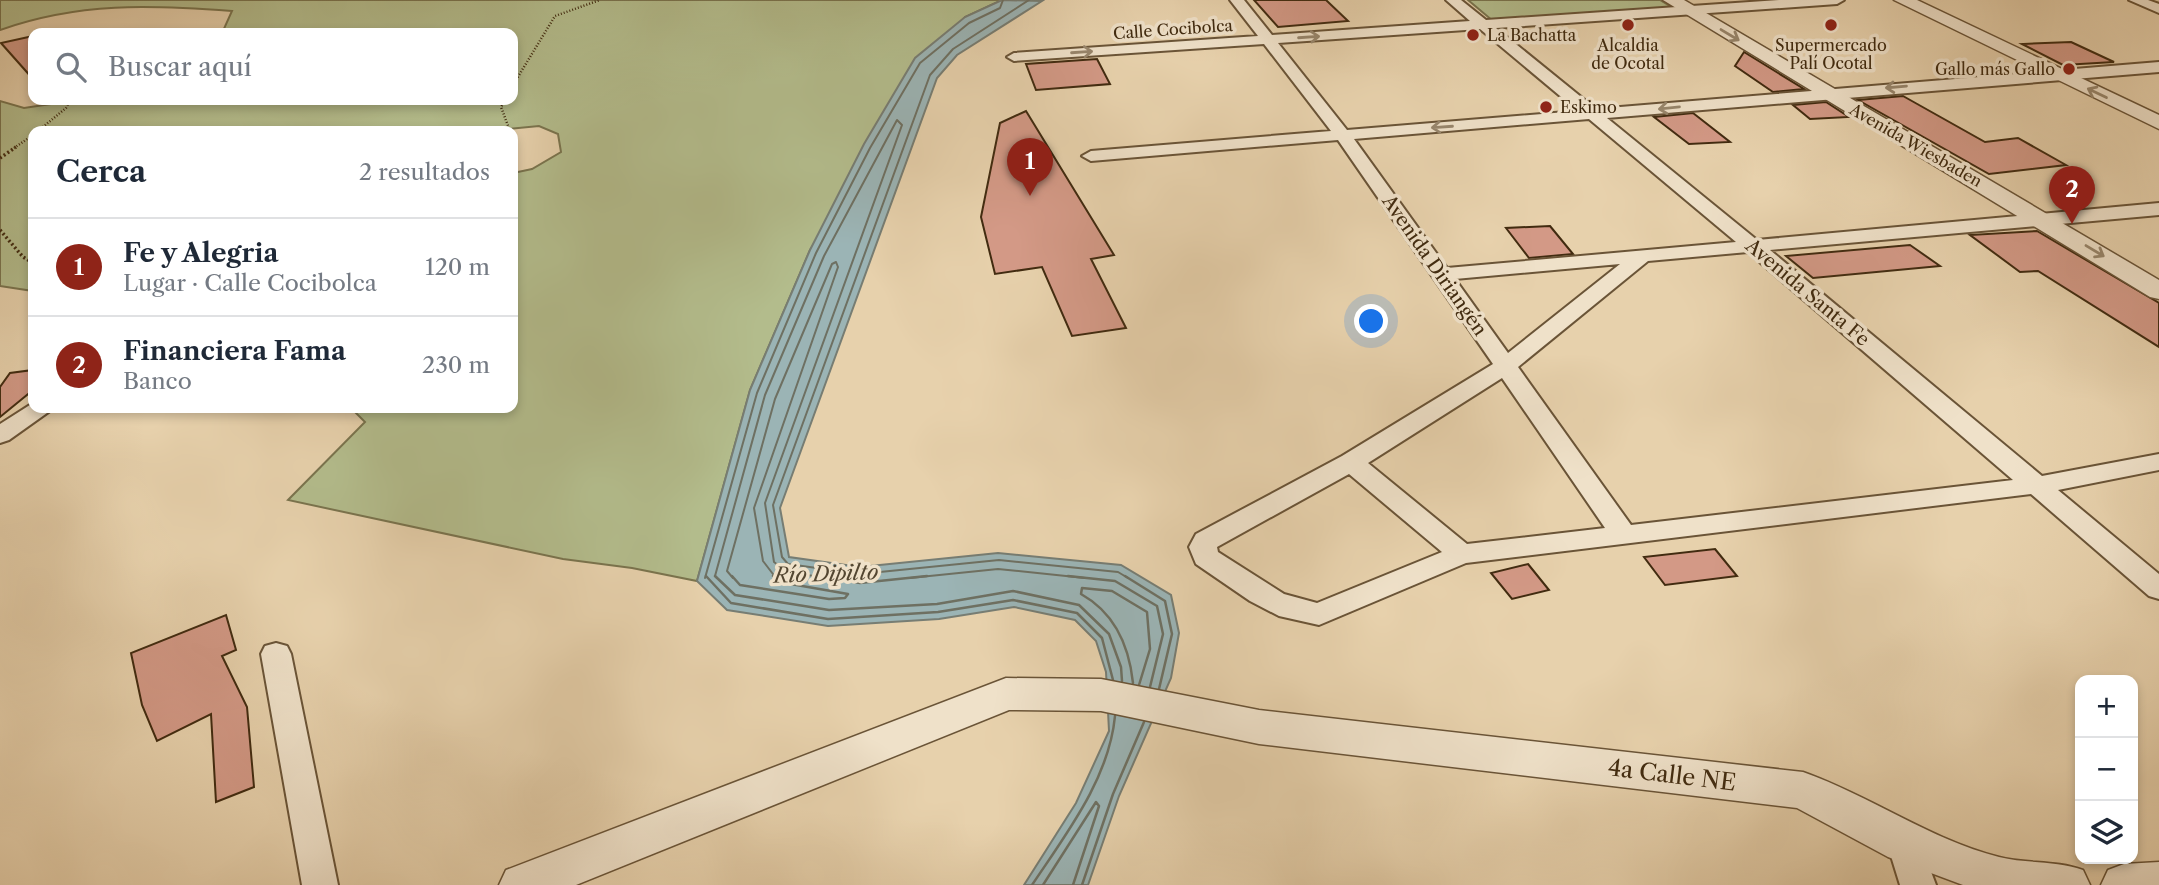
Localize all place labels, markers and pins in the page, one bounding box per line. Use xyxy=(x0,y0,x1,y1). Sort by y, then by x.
marker: Alcaldia de Ocotal xyxy=(1620,17,1636,33)
marker: Supermercado Palí Ocotal xyxy=(1823,17,1839,33)
place label: La Bachatta xyxy=(1487,25,1577,45)
marker: La Bachatta xyxy=(1465,27,1481,43)
place label: Alcaldia de Ocotal xyxy=(1591,35,1665,73)
place label: Supermercado Palí Ocotal xyxy=(1775,35,1887,73)
place label: Gallo más Gallo xyxy=(1935,59,2055,79)
marker: Gallo más Gallo xyxy=(2061,61,2077,77)
place label: Eskimo xyxy=(1560,97,1617,117)
marker: Eskimo xyxy=(1538,99,1554,115)
pin: 1 xyxy=(1007,138,1053,196)
pin: 2 xyxy=(2049,166,2095,224)

